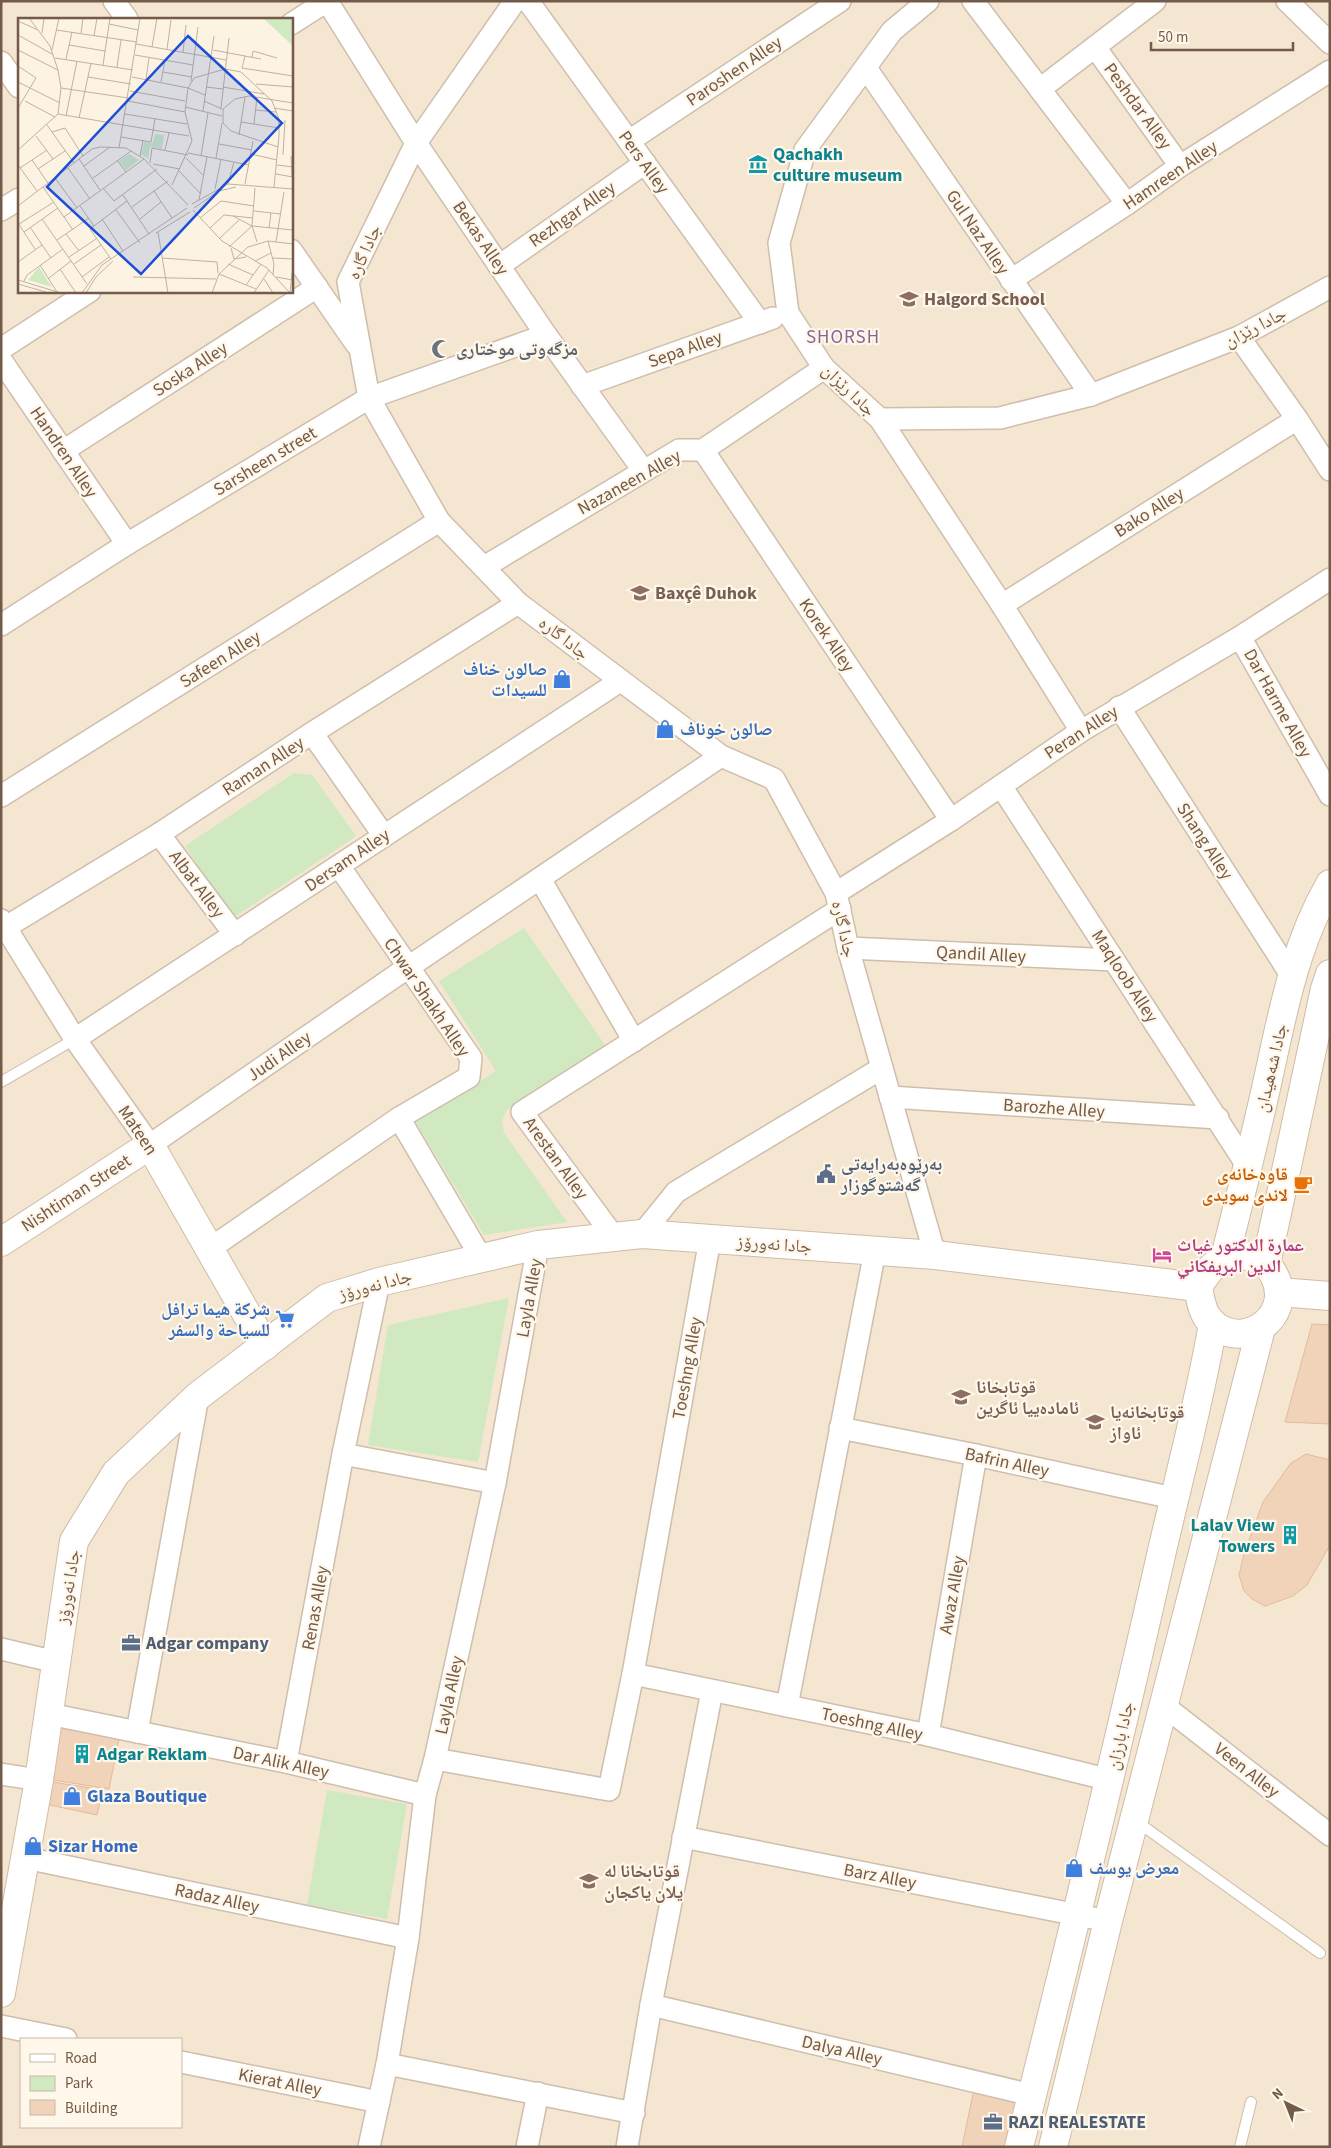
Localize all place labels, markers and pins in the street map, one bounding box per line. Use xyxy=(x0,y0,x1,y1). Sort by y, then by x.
place label: Qachakh culture museum xyxy=(773,142,902,188)
museum icon: Qachakh culture museum xyxy=(747,153,769,175)
place label: Halgord School xyxy=(924,287,1045,312)
school or university icon: Halgord School xyxy=(898,288,920,310)
place label: مزگەوتی موختاری xyxy=(456,337,578,362)
mosque icon: مزگەوتی موختاری xyxy=(430,338,452,360)
place label: Baxçê Duhok xyxy=(655,581,757,606)
school or university icon: Baxçê Duhok xyxy=(629,582,651,604)
place label: صالون خناف للسيدات xyxy=(463,657,547,703)
shop icon: صالون خناف للسيدات xyxy=(551,668,573,690)
place label: صالون خوناف xyxy=(680,717,773,742)
shop icon: صالون خوناف xyxy=(654,718,676,740)
place label: بەڕێوەبەرایەتی گەشتوگوزار xyxy=(840,1152,942,1198)
place label: قاوەخانەی لاندی سویدی xyxy=(1202,1162,1288,1208)
public building icon: بەڕێوەبەرایەتی گەشتوگوزار xyxy=(815,1163,837,1185)
cafe icon: قاوەخانەی لاندی سویدی xyxy=(1292,1173,1314,1195)
place label: عمارة الدكتور غياث الدين البريفكاني xyxy=(1177,1233,1304,1280)
hotel icon: عمارة الدكتور غياث الدين البريفكاني xyxy=(1151,1244,1173,1266)
place label: شركة هيما ترافل للسياحة والسفر xyxy=(161,1297,270,1343)
supermarket icon: شركة هيما ترافل للسياحة والسفر xyxy=(274,1308,296,1330)
place label: قوتابخانا ئامادەییا ئاگرین xyxy=(976,1375,1079,1421)
school or university icon: قوتابخانا ئامادەییا ئاگرین xyxy=(950,1386,972,1408)
place label: قوتابخانەیا ئاواز xyxy=(1109,1400,1184,1446)
school or university icon: قوتابخانەیا ئاواز xyxy=(1084,1411,1106,1433)
place label: Lalav View Towers xyxy=(1190,1513,1275,1559)
building icon: Lalav View Towers xyxy=(1279,1524,1301,1546)
place label: Adgar company xyxy=(145,1631,269,1656)
office icon: Adgar company xyxy=(120,1632,142,1654)
place label: Adgar Reklam xyxy=(96,1742,207,1767)
building icon: Adgar Reklam xyxy=(71,1743,93,1765)
place label: Glaza Boutique xyxy=(87,1784,207,1809)
shop icon: Glaza Boutique xyxy=(61,1785,83,1807)
place label: Sizar Home xyxy=(48,1834,138,1859)
shop icon: Sizar Home xyxy=(22,1835,44,1857)
place label: معرض يوسف xyxy=(1089,1856,1179,1881)
shop icon: معرض يوسف xyxy=(1063,1857,1085,1879)
place label: قوتابخانا له يلان ياكجان xyxy=(604,1859,683,1905)
school or university icon: قوتابخانا له يلان ياكجان xyxy=(578,1870,600,1892)
place label: RAZI REALESTATE xyxy=(1008,2110,1146,2135)
office icon: RAZI REALESTATE xyxy=(982,2111,1004,2133)

